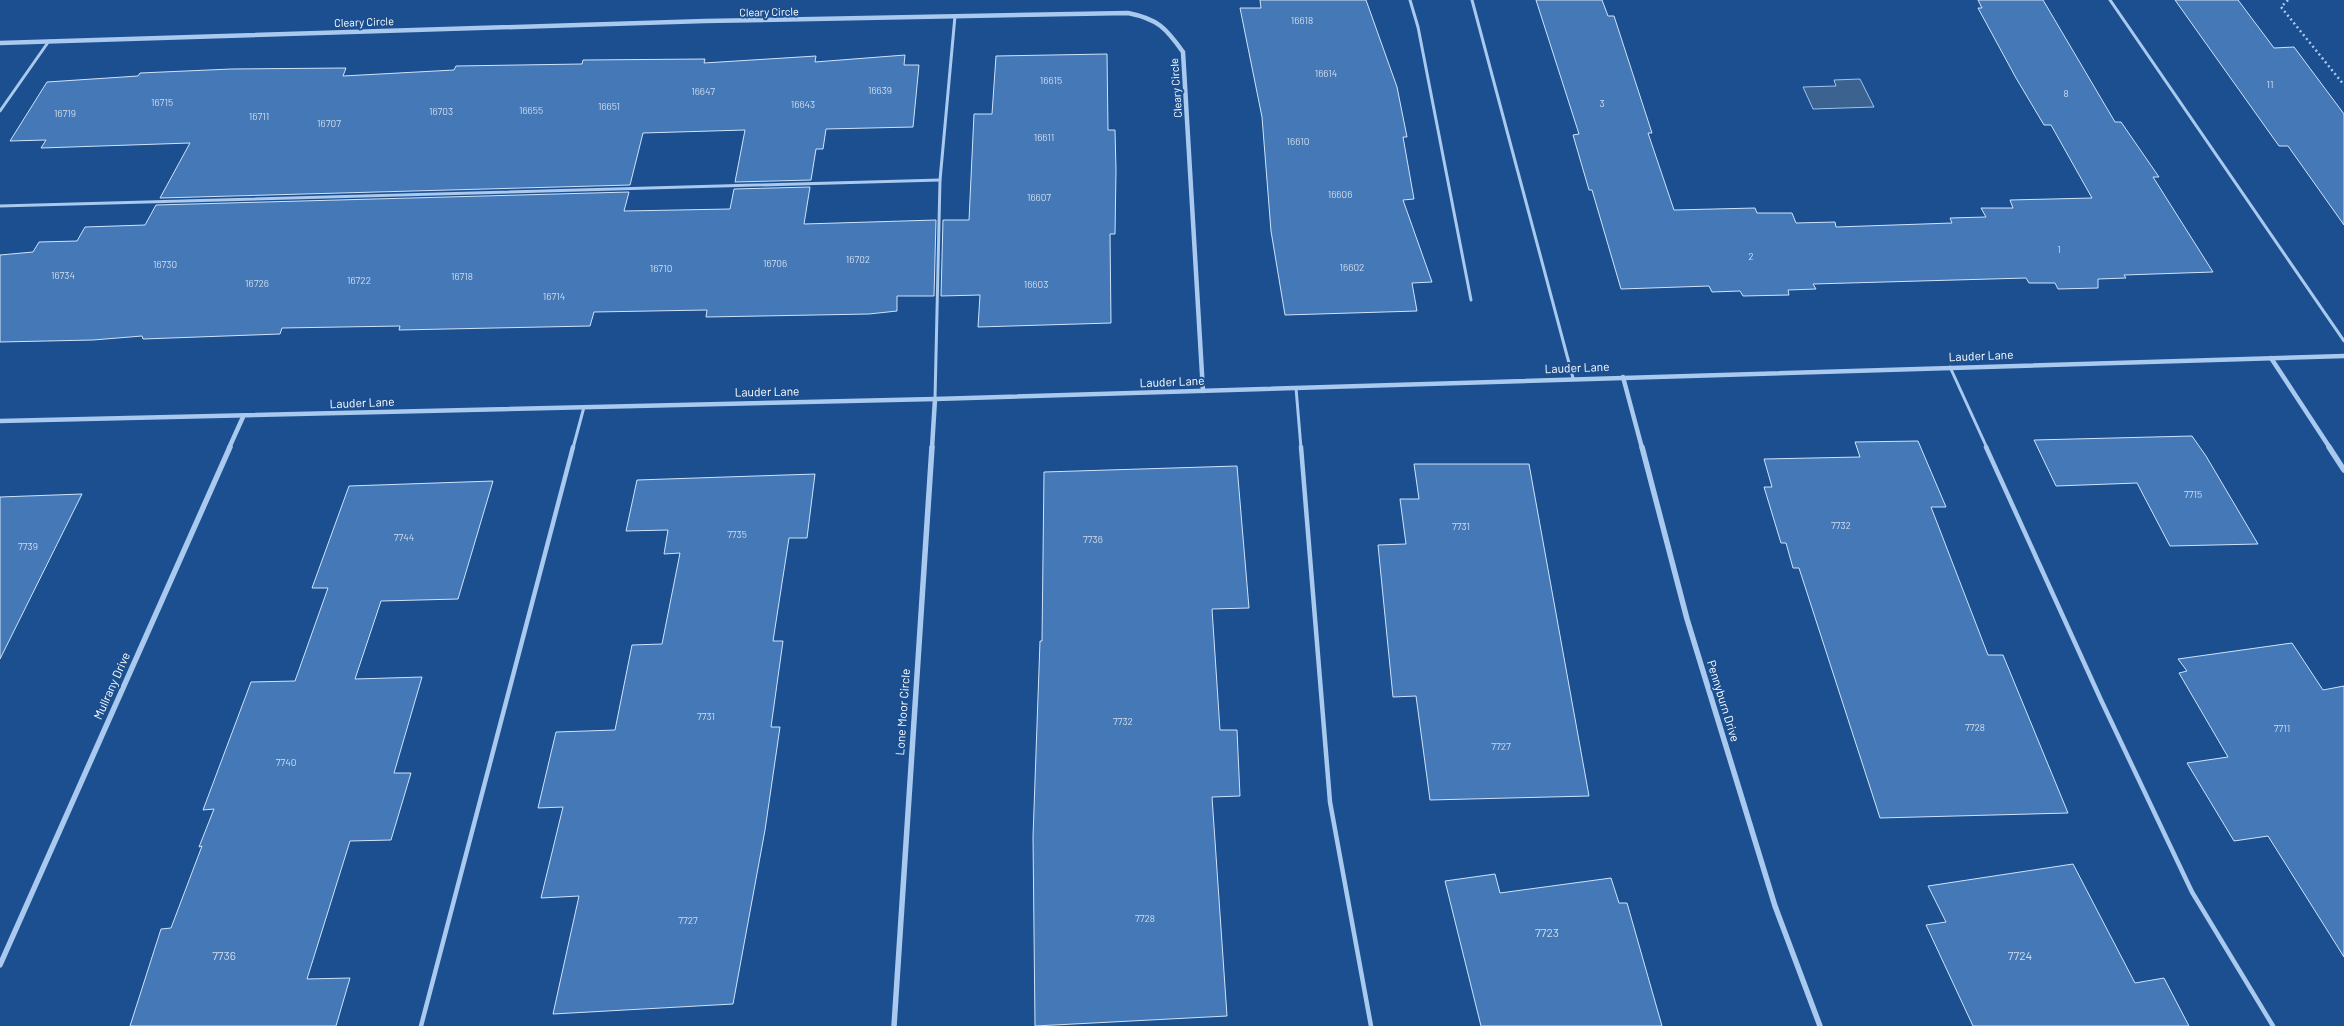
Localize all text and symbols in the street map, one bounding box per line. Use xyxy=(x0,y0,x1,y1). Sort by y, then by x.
street label: Cleary Circle xyxy=(739,4,799,19)
street label: Cleary Circle xyxy=(334,14,394,29)
house number: 16618 xyxy=(1291,14,1313,26)
street label: Cleary Circle xyxy=(1167,58,1184,118)
house number: 16614 xyxy=(1315,67,1337,79)
house number: 16615 xyxy=(1040,74,1062,86)
house number: 11 xyxy=(2266,78,2274,90)
house number: 16639 xyxy=(868,84,892,96)
house number: 16647 xyxy=(691,85,715,97)
house number: 8 xyxy=(2063,87,2069,99)
house number: 16715 xyxy=(151,96,173,108)
house number: 3 xyxy=(1599,97,1605,109)
house number: 16643 xyxy=(791,98,815,110)
house number: 16651 xyxy=(598,100,620,112)
house number: 16655 xyxy=(519,104,543,116)
house number: 16703 xyxy=(429,105,453,117)
house number: 16719 xyxy=(54,107,76,119)
house number: 16711 xyxy=(249,110,269,122)
house number: 16707 xyxy=(317,117,341,129)
house number: 16611 xyxy=(1034,131,1054,143)
house number: 16610 xyxy=(1287,135,1309,147)
house number: 16606 xyxy=(1328,188,1352,200)
house number: 16607 xyxy=(1027,191,1051,203)
house number: 1 xyxy=(2057,243,2061,255)
house number: 2 xyxy=(1748,250,1754,262)
house number: 16702 xyxy=(846,253,870,265)
house number: 16706 xyxy=(763,257,787,269)
house number: 16730 xyxy=(153,258,177,270)
house number: 16602 xyxy=(1340,261,1364,273)
house number: 16710 xyxy=(650,262,672,274)
house number: 16734 xyxy=(51,269,75,281)
house number: 16718 xyxy=(451,270,473,282)
house number: 16722 xyxy=(347,274,371,286)
house number: 16726 xyxy=(245,277,269,289)
house number: 16603 xyxy=(1024,278,1048,290)
house number: 16714 xyxy=(543,290,565,302)
street label: Lauder Lane xyxy=(1948,347,2014,363)
street label: Lauder Lane xyxy=(1544,359,1610,375)
street label: Lauder Lane xyxy=(1139,373,1205,389)
street label: Lauder Lane xyxy=(734,383,800,399)
street label: Lauder Lane xyxy=(329,394,395,410)
house number: 7715 xyxy=(2184,488,2202,500)
house number: 7732 xyxy=(1831,519,1851,531)
house number: 7731 xyxy=(1452,520,1470,532)
house number: 7735 xyxy=(727,528,747,540)
house number: 7744 xyxy=(394,531,414,543)
house number: 7736 xyxy=(1083,533,1103,545)
house number: 7739 xyxy=(18,540,38,552)
street label: Mullrany Drive xyxy=(90,650,132,721)
street label: Pennyburn Drive xyxy=(1705,658,1743,743)
street label: Lone Moor Circle xyxy=(892,668,912,756)
house number: 7731 xyxy=(697,710,715,722)
house number: 7732 xyxy=(1113,715,1133,727)
house number: 7728 xyxy=(1965,721,1985,733)
house number: 7711 xyxy=(2274,722,2290,734)
house number: 7727 xyxy=(1491,740,1511,752)
house number: 7740 xyxy=(276,756,296,768)
house number: 7728 xyxy=(1135,912,1155,924)
house number: 7727 xyxy=(678,914,698,926)
house number: 7723 xyxy=(1535,925,1559,939)
house number: 7736 xyxy=(212,948,236,962)
house number: 7724 xyxy=(2008,948,2032,962)

